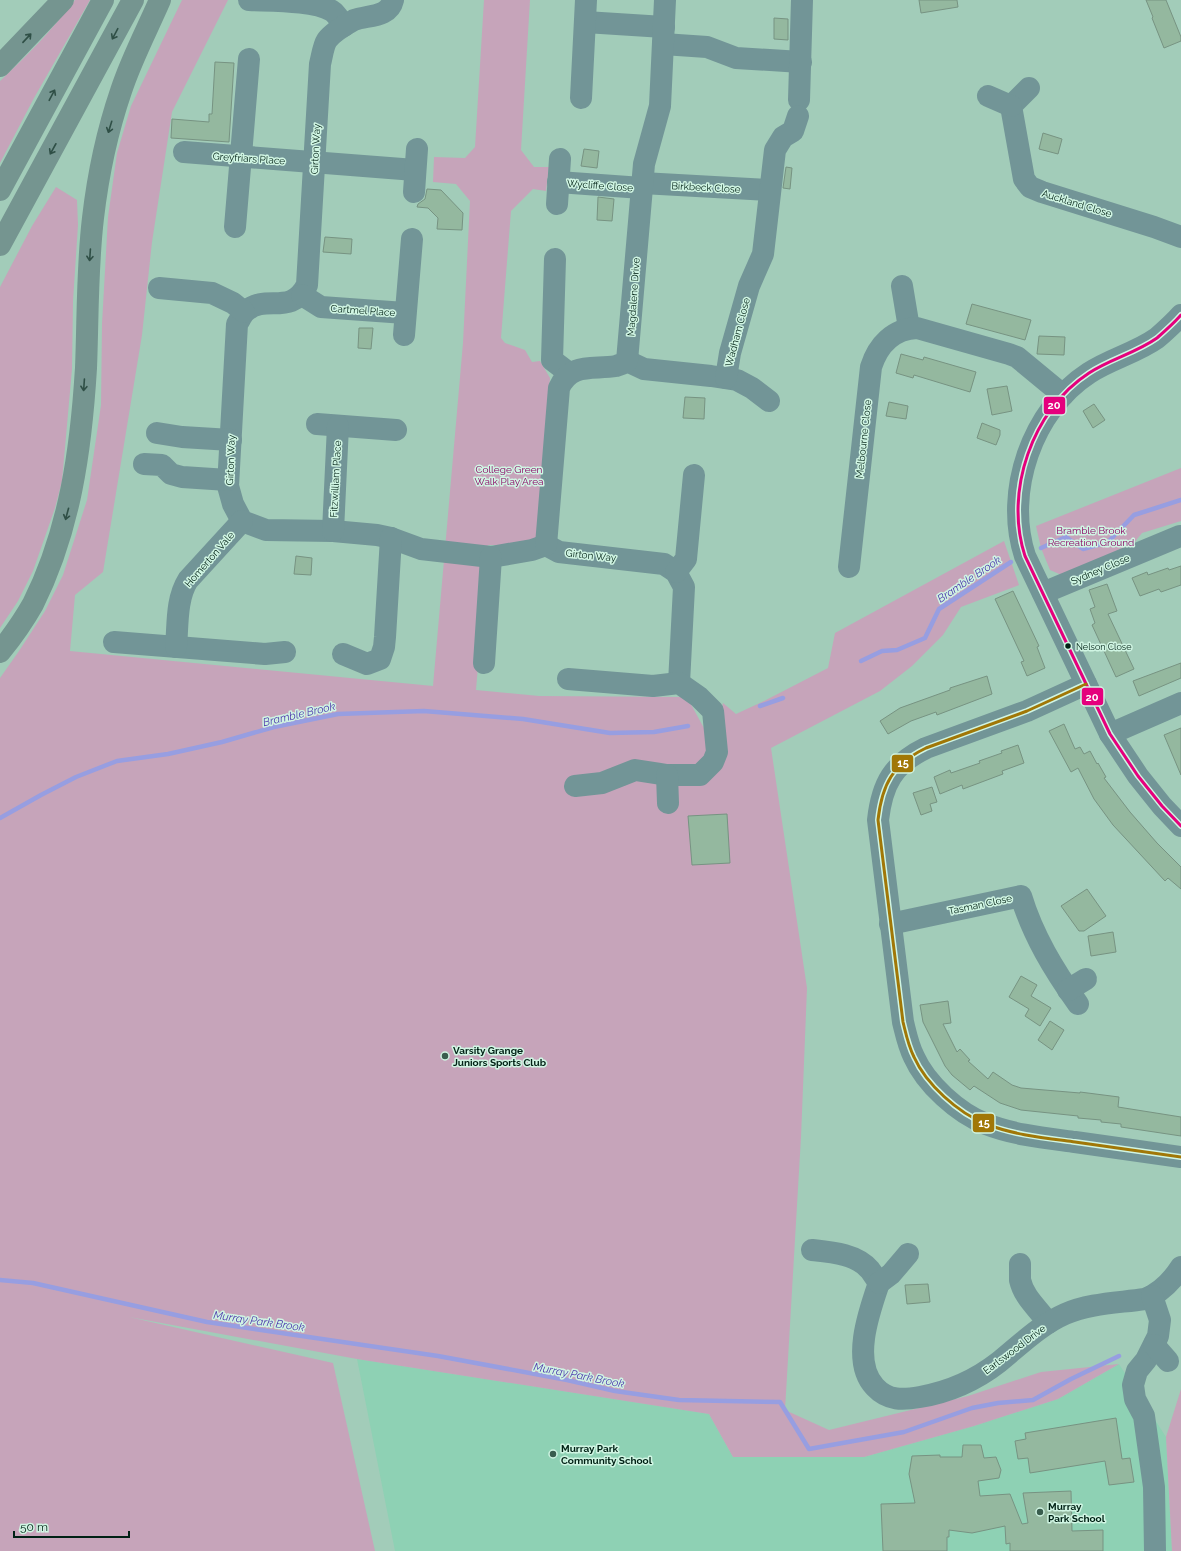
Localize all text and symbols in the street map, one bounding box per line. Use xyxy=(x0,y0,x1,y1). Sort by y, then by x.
one-way arrow xyxy=(110,28,118,40)
one-way arrow xyxy=(22,33,32,43)
one-way arrow xyxy=(49,89,57,101)
one-way arrow xyxy=(106,120,113,133)
street label: Girton Way xyxy=(309,123,322,175)
one-way arrow xyxy=(48,142,56,154)
street label: Greyfriars Place xyxy=(212,150,286,167)
street label: Wycliffe Close xyxy=(567,178,634,193)
street label: Birkbeck Close xyxy=(671,180,741,195)
street label: Auckland Close xyxy=(1041,188,1113,219)
one-way arrow xyxy=(86,248,93,261)
street label: Magdalene Drive xyxy=(625,257,642,337)
street label: Wadham Close xyxy=(723,296,752,368)
street label: Cartmel Place xyxy=(330,303,396,318)
one-way arrow xyxy=(81,378,88,391)
line badge: 20 xyxy=(1043,396,1066,415)
street label: Melbourne Close xyxy=(854,399,873,479)
text: 20 xyxy=(1048,399,1061,412)
street label: Girton Way xyxy=(224,434,237,486)
street label: Fitzwilliam Place xyxy=(328,440,343,518)
park label: College Green Walk Play Area xyxy=(474,464,544,487)
one-way arrow xyxy=(63,507,70,520)
park label: Bramble Brook Recreation Ground xyxy=(1048,525,1134,548)
street label: Homerton Vale xyxy=(182,529,236,589)
street label: Girton Way xyxy=(565,547,617,564)
street label: Sydney Close xyxy=(1069,552,1131,587)
water label: Bramble Brook xyxy=(935,553,1004,606)
marker: Nelson Close xyxy=(1063,641,1073,651)
place label: Nelson Close xyxy=(1076,642,1132,652)
line badge: 20 xyxy=(1081,687,1104,706)
text: 20 xyxy=(1086,691,1099,704)
water label: Bramble Brook xyxy=(262,700,337,729)
line badge: 15 xyxy=(891,754,914,773)
text: 15 xyxy=(897,757,909,770)
street label: Tasman Close xyxy=(947,892,1013,917)
place label: Varsity Grange Juniors Sports Club xyxy=(453,1045,547,1068)
marker: Varsity Grange Juniors Sports Club xyxy=(440,1051,450,1061)
line badge: 15 xyxy=(972,1113,995,1133)
text: 15 xyxy=(978,1117,990,1130)
water label: Murray Park Brook xyxy=(212,1309,306,1334)
street label: Earlswood Drive xyxy=(981,1322,1048,1376)
water label: Murray Park Brook xyxy=(532,1360,625,1391)
place label: Murray Park Community School xyxy=(561,1443,653,1466)
marker: Murray Park Community School xyxy=(548,1449,558,1459)
place label: Murray Park School xyxy=(1048,1501,1106,1524)
marker: Murray Park School xyxy=(1035,1507,1045,1517)
scale bar xyxy=(14,1513,129,1539)
text: 50 m xyxy=(20,1520,48,1534)

